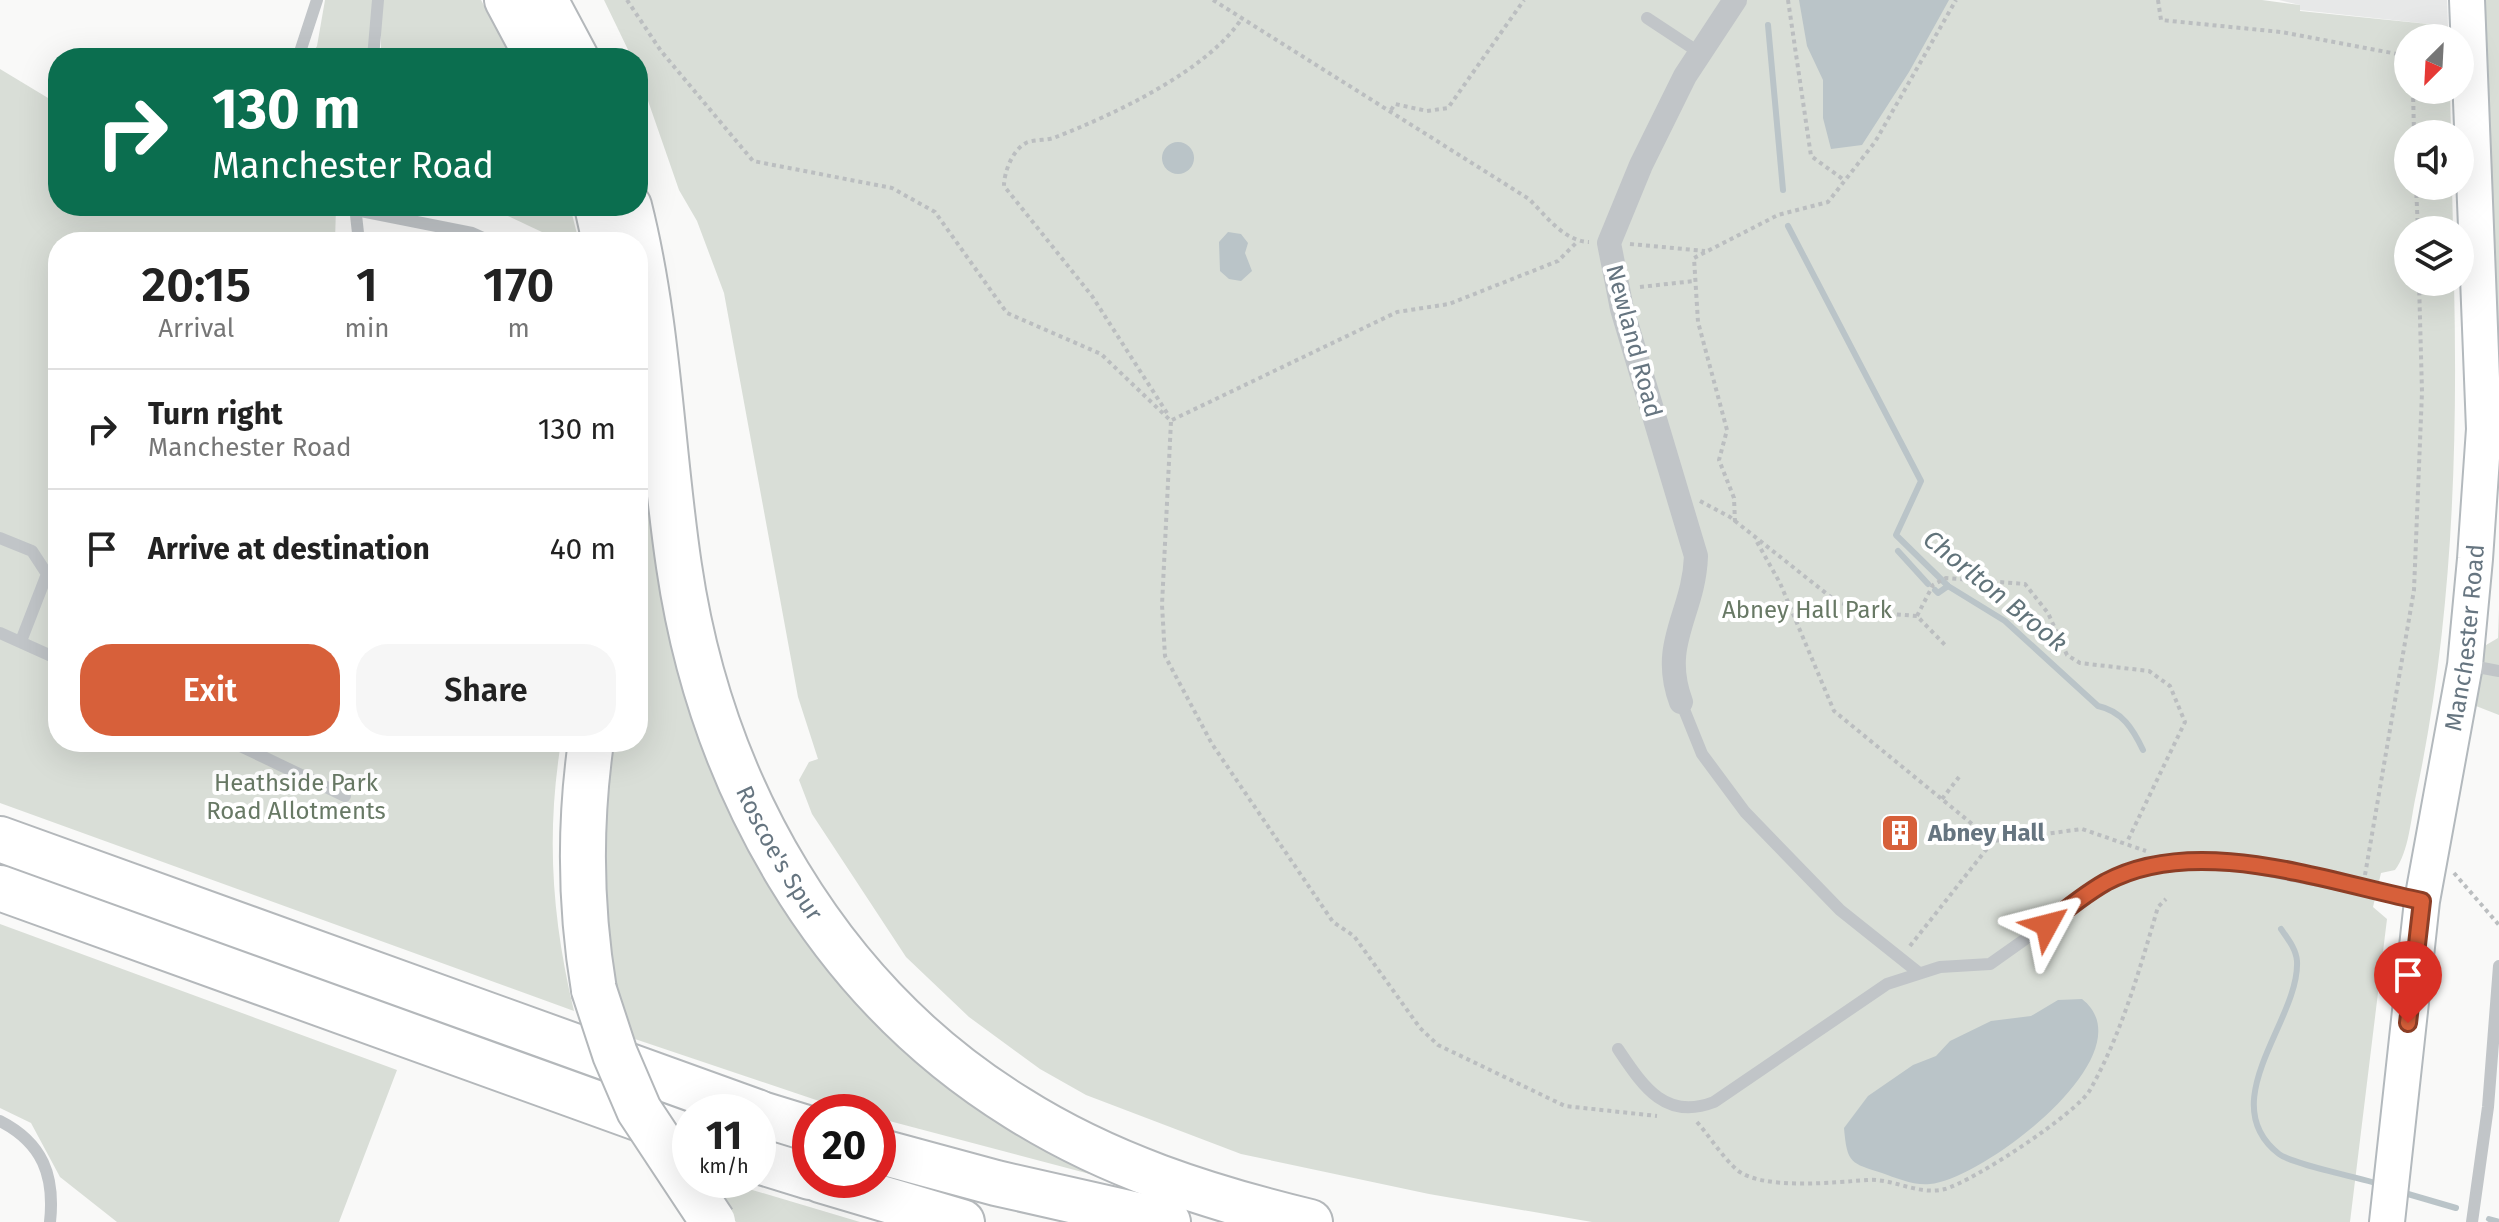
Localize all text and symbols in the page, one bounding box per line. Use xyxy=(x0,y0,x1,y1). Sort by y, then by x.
north arrow xyxy=(2394,24,2474,104)
map controls xyxy=(2394,24,2474,296)
text: 130 m xyxy=(212,76,360,143)
icon: right xyxy=(80,80,184,184)
button: sound xyxy=(2394,120,2474,200)
text: Manchester Road xyxy=(212,144,494,188)
button: layers xyxy=(2394,216,2474,296)
text: 20:15 xyxy=(142,256,251,314)
text: 1 xyxy=(356,256,378,314)
text: 170 xyxy=(483,256,554,314)
street label: Newland Road xyxy=(1600,262,1668,420)
text: Arrival xyxy=(158,313,234,344)
text: min xyxy=(345,313,389,344)
text: m xyxy=(508,313,530,344)
text: Turn right xyxy=(148,396,283,432)
icon: right xyxy=(80,407,124,451)
text: 130 m xyxy=(538,411,616,447)
text: Manchester Road xyxy=(148,432,352,463)
water label: Chorlton Brook xyxy=(1917,523,2073,659)
icon: arrive xyxy=(80,527,124,571)
text: Arrive at destination xyxy=(148,531,430,567)
text: 40 m xyxy=(550,531,616,567)
street label: Manchester Road xyxy=(2439,543,2490,733)
park label: Abney Hall Park xyxy=(1722,596,1893,624)
button: Exit xyxy=(80,644,340,736)
button: Share xyxy=(356,644,616,736)
park label: Heathside Park Road Allotments xyxy=(206,769,386,825)
street label: Roscoe's Spur xyxy=(730,782,829,927)
building icon: Abney Hall xyxy=(1879,812,1921,854)
place label: Abney Hall xyxy=(1927,819,2046,847)
position arrow xyxy=(2005,883,2089,967)
pin xyxy=(2374,941,2442,1023)
icon: arrive xyxy=(2386,953,2430,997)
speed limit sign: 20 xyxy=(792,1094,896,1198)
text: 11 xyxy=(706,1112,742,1160)
text: km/h xyxy=(699,1154,749,1178)

